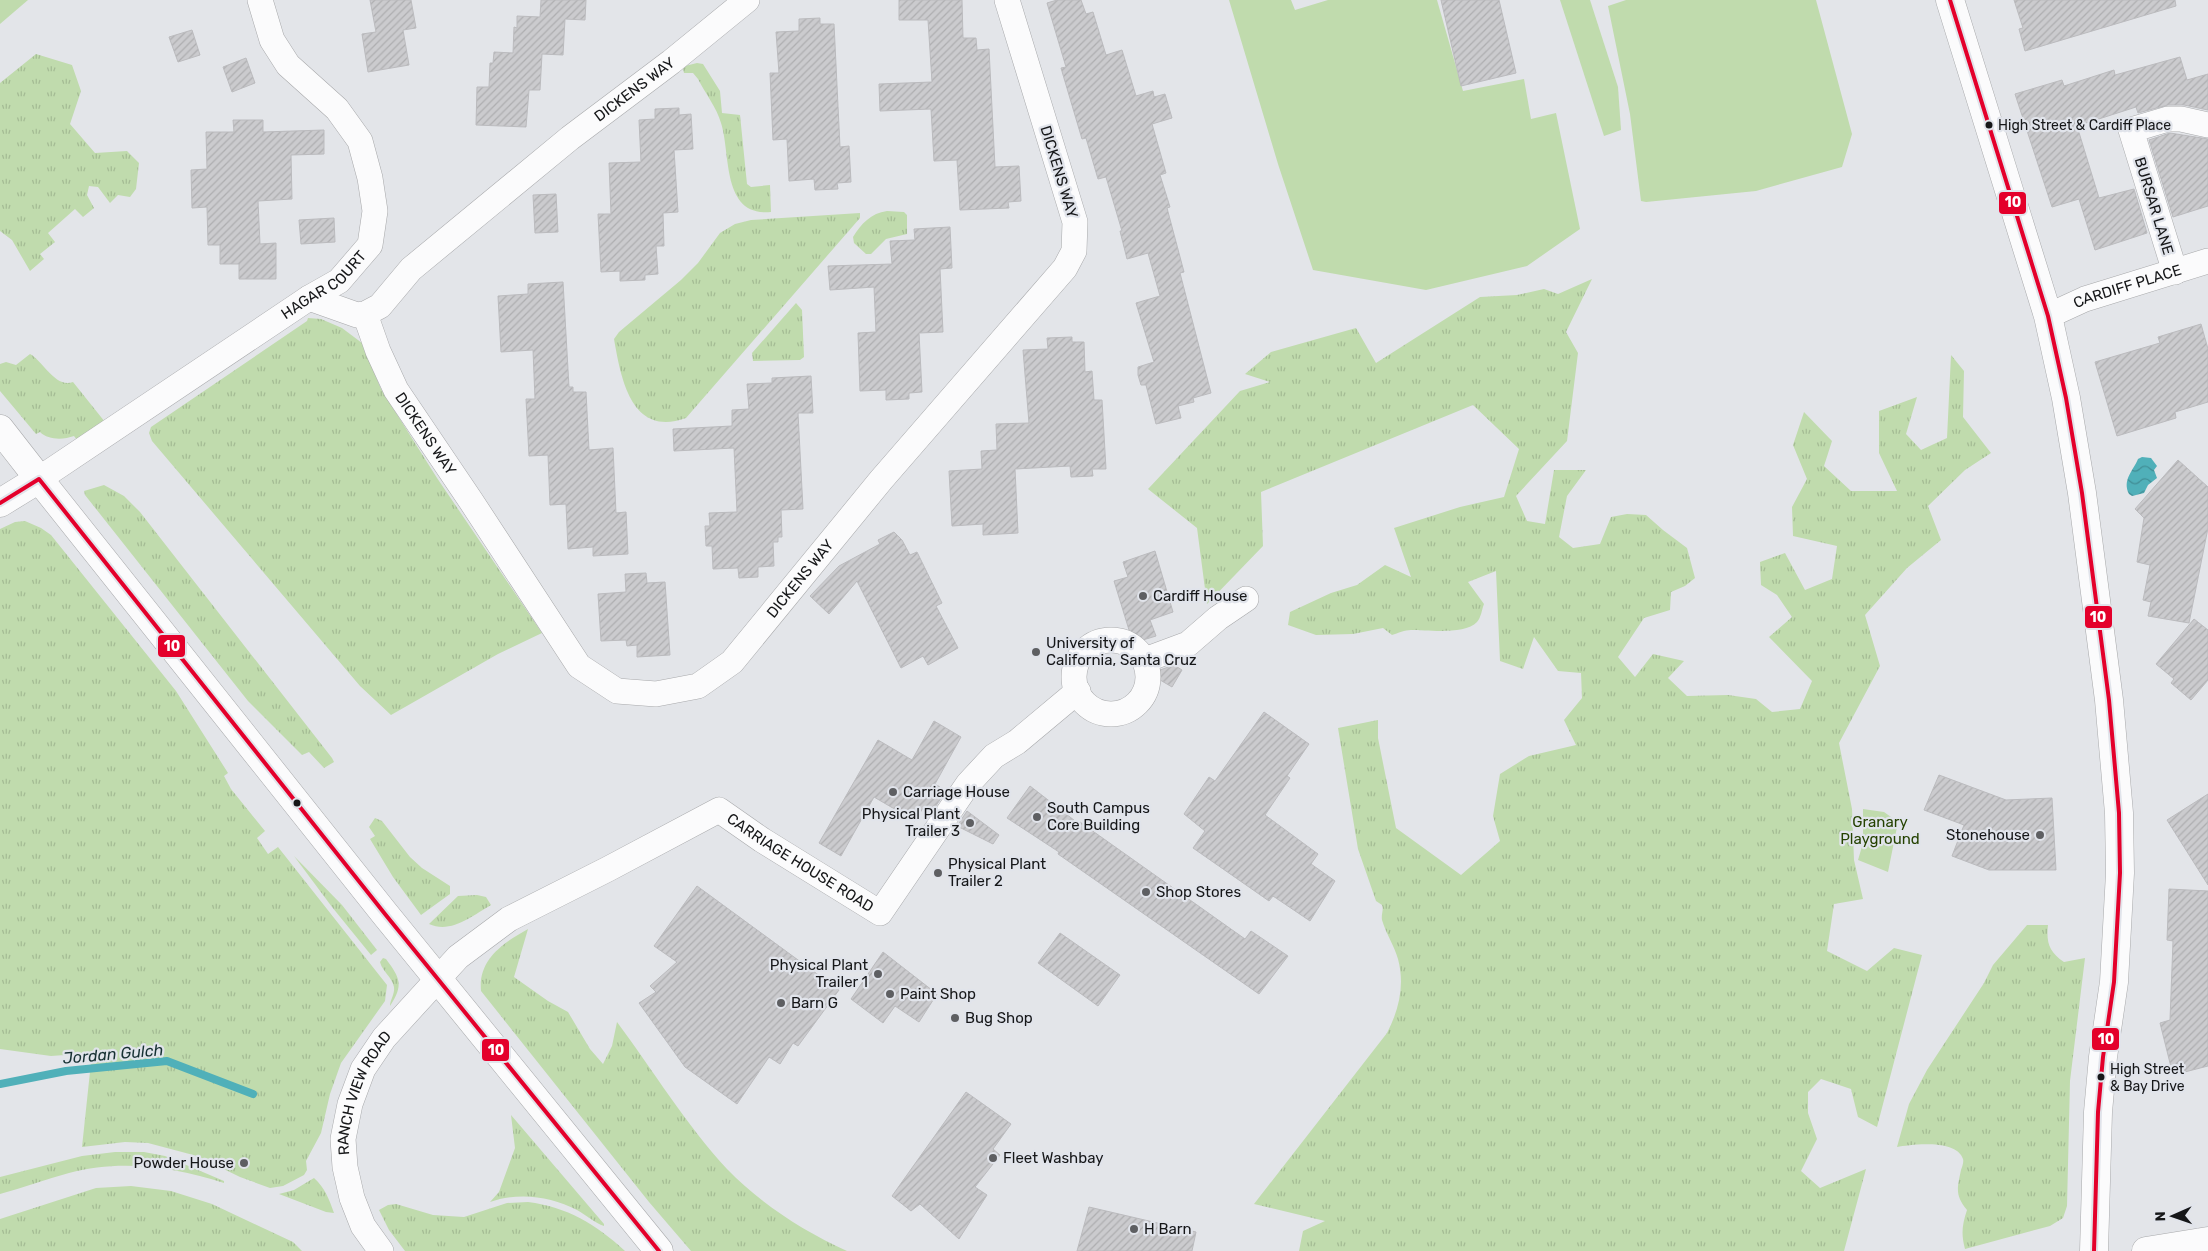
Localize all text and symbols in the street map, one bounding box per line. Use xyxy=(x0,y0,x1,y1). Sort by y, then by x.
street label: DICKENS WAY xyxy=(591,53,679,126)
place label: High Street & Cardiff Place xyxy=(1998,117,2171,134)
marker: High Street & Cardiff Place xyxy=(1984,120,1994,130)
street label: DICKENS WAY xyxy=(1036,123,1082,221)
street label: BURSAR LANE xyxy=(2131,155,2177,257)
line badge: 10 xyxy=(1998,191,2027,215)
text: 10 xyxy=(2005,194,2021,211)
street label: HAGAR COURT xyxy=(278,247,370,323)
street label: CARDIFF PLACE xyxy=(2070,261,2184,312)
street label: DICKENS WAY xyxy=(391,389,460,479)
street label: DICKENS WAY xyxy=(763,536,838,622)
place label: Cardiff House xyxy=(1153,587,1247,605)
marker: Cardiff House xyxy=(1137,590,1149,602)
line badge: 10 xyxy=(2084,605,2113,629)
text: 10 xyxy=(2090,609,2106,626)
line badge: 10 xyxy=(157,634,186,658)
place label: University of California, Santa Cruz xyxy=(1046,634,1197,669)
text: 10 xyxy=(164,638,180,655)
marker: University of California, Santa Cruz xyxy=(1030,646,1042,658)
place label: Carriage House xyxy=(903,783,1010,801)
marker: Carriage House xyxy=(887,786,899,798)
unlabelled marker xyxy=(292,798,302,808)
place label: South Campus Core Building xyxy=(1047,799,1150,834)
place label: Physical Plant Trailer 3 xyxy=(862,805,960,840)
street label: CARRIAGE HOUSE ROAD xyxy=(723,809,877,916)
marker: South Campus Core Building xyxy=(1031,811,1043,823)
park label: Granary Playground xyxy=(1840,813,1920,848)
marker: Physical Plant Trailer 3 xyxy=(964,817,976,829)
place label: Stonehouse xyxy=(1946,826,2030,844)
marker: Stonehouse xyxy=(2034,829,2046,841)
place label: Physical Plant Trailer 2 xyxy=(948,855,1046,890)
marker: Physical Plant Trailer 2 xyxy=(932,867,944,879)
place label: Shop Stores xyxy=(1156,883,1241,901)
marker: Shop Stores xyxy=(1140,886,1152,898)
place label: Physical Plant Trailer 1 xyxy=(770,956,868,991)
marker: Physical Plant Trailer 1 xyxy=(872,968,884,980)
place label: Paint Shop xyxy=(900,985,976,1003)
marker: Paint Shop xyxy=(884,988,896,1000)
place label: Barn G xyxy=(791,994,838,1012)
marker: Barn G xyxy=(775,997,787,1009)
place label: Bug Shop xyxy=(965,1009,1033,1027)
marker: Bug Shop xyxy=(949,1012,961,1024)
street label: RANCH VIEW ROAD xyxy=(334,1027,395,1156)
line badge: 10 xyxy=(2091,1027,2120,1051)
text: 10 xyxy=(2098,1031,2114,1048)
line badge: 10 xyxy=(481,1038,510,1062)
water label: Jordan Gulch xyxy=(62,1040,164,1068)
text: 10 xyxy=(488,1042,504,1059)
place label: High Street & Bay Drive xyxy=(2110,1061,2185,1095)
marker: High Street & Bay Drive xyxy=(2096,1072,2106,1082)
place label: Fleet Washbay xyxy=(1003,1149,1104,1167)
marker: Fleet Washbay xyxy=(987,1152,999,1164)
place label: Powder House xyxy=(133,1154,234,1172)
marker: Powder House xyxy=(238,1157,250,1169)
north arrow xyxy=(2148,1191,2198,1241)
text: N xyxy=(2152,1211,2169,1222)
place label: H Barn xyxy=(1144,1220,1191,1238)
marker: H Barn xyxy=(1128,1223,1140,1235)

